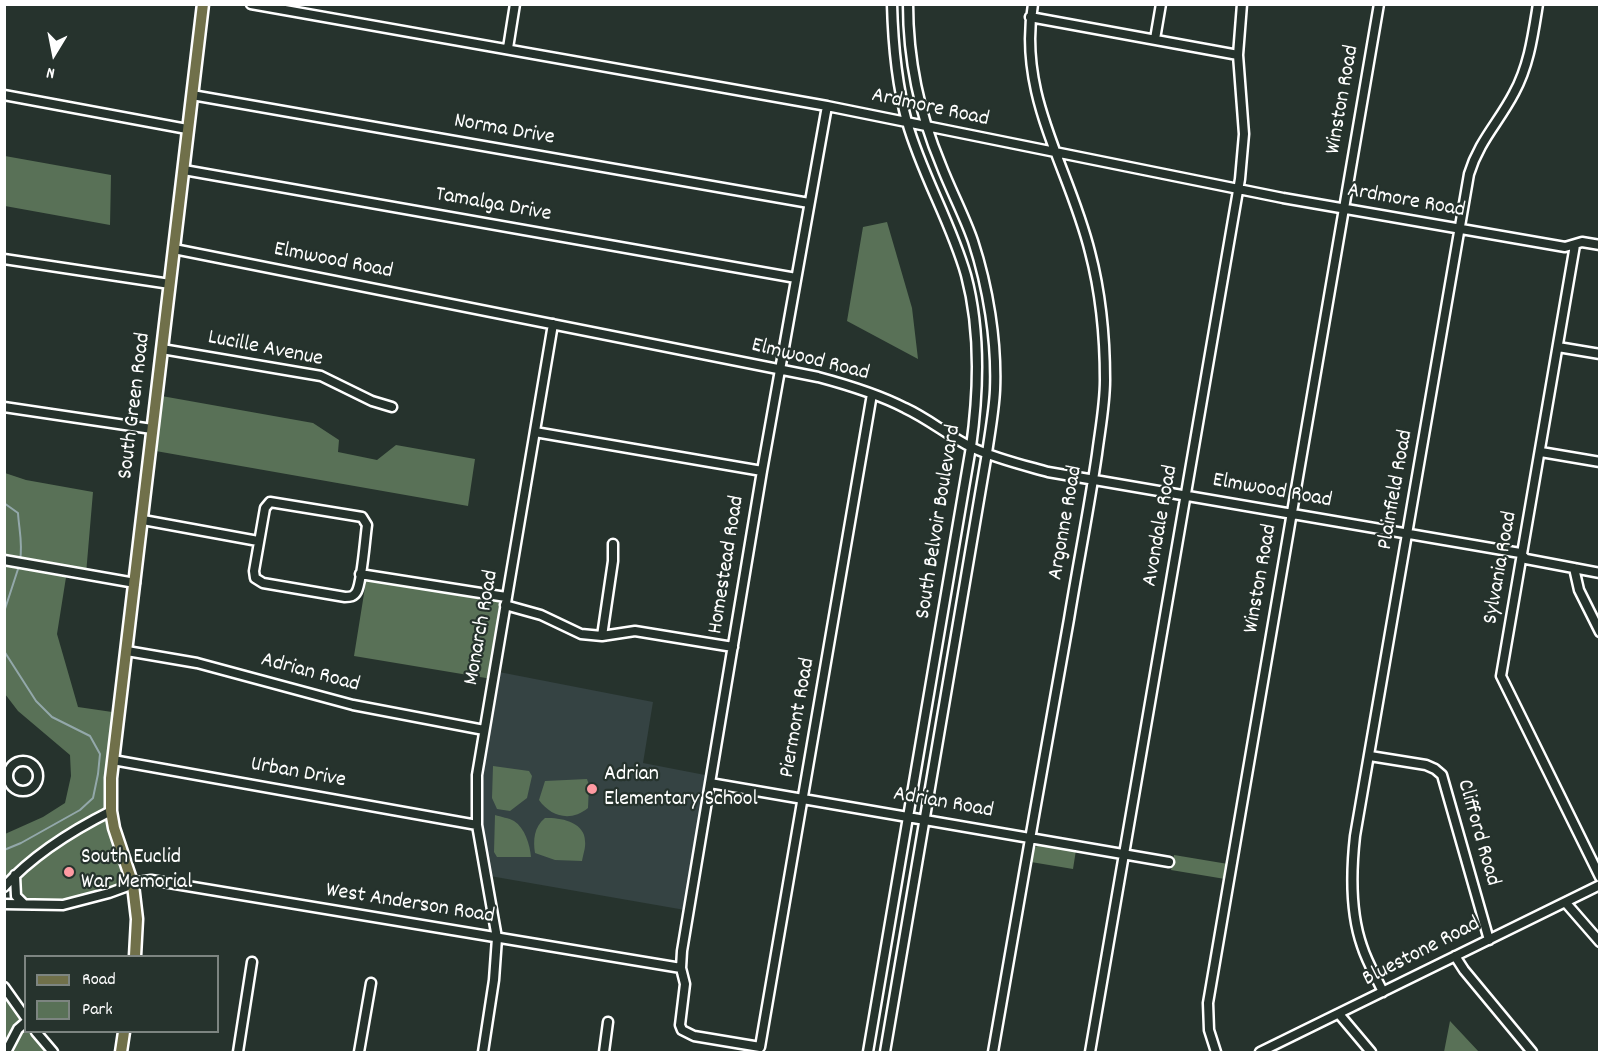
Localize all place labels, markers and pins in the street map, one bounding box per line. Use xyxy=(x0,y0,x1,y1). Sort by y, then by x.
place label: Adrian Elementary School xyxy=(604,763,758,814)
marker: Adrian Elementary School xyxy=(585,782,599,796)
place label: South Euclid War Memorial xyxy=(81,846,192,897)
marker: South Euclid War Memorial xyxy=(62,865,76,879)

